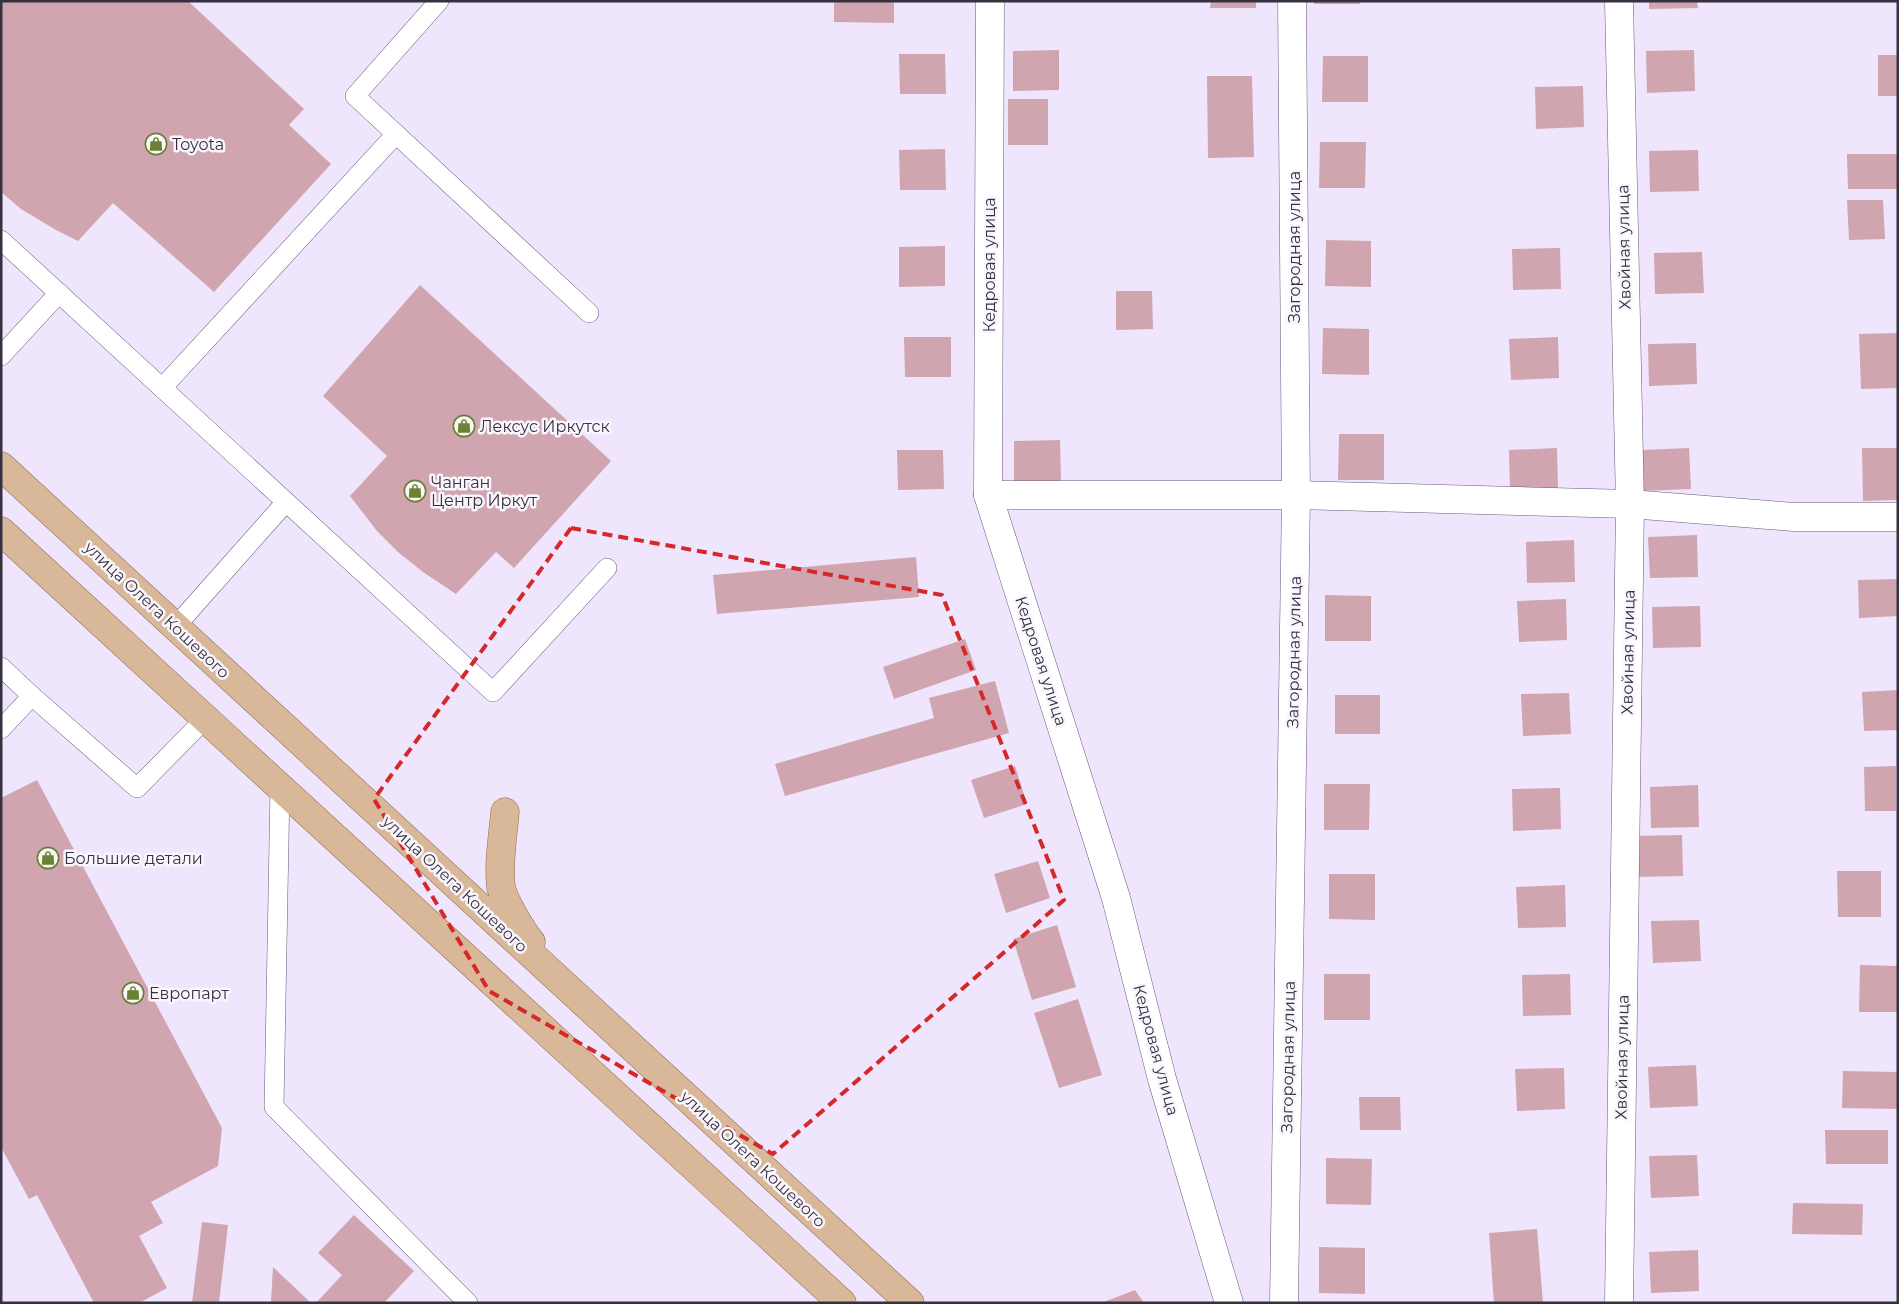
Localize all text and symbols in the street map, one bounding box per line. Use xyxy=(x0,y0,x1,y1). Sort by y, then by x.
shop icon: Toyota xyxy=(144,132,168,156)
place label: Toyota xyxy=(172,135,224,154)
street label: Загородная улица xyxy=(1285,171,1304,323)
street label: Хвойная улица xyxy=(1613,184,1635,310)
street label: Кедровая улица xyxy=(980,198,999,332)
shop icon: Лексус Иркутск xyxy=(452,414,476,438)
place label: Лексус Иркутск xyxy=(480,417,611,436)
place label: Чанган Центр Иркут xyxy=(431,473,537,510)
shop icon: Чанган Центр Иркут xyxy=(403,479,427,503)
street label: улица Олега Кошевого xyxy=(80,537,234,682)
street label: Загородная улица xyxy=(1283,576,1305,728)
street label: Хвойная улица xyxy=(1617,589,1639,715)
street label: Кедровая улица xyxy=(1011,594,1071,728)
street label: улица Олега Кошевого xyxy=(378,811,532,956)
shop icon: Большие детали xyxy=(36,846,60,870)
place label: Большие детали xyxy=(64,849,203,868)
shop icon: Европарт xyxy=(121,981,145,1005)
street label: Загородная улица xyxy=(1277,981,1299,1133)
street label: Кедровая улица xyxy=(1129,982,1183,1118)
place label: Европарт xyxy=(149,984,229,1003)
street label: Хвойная улица xyxy=(1611,994,1633,1120)
street label: улица Олега Кошевого xyxy=(676,1086,830,1231)

